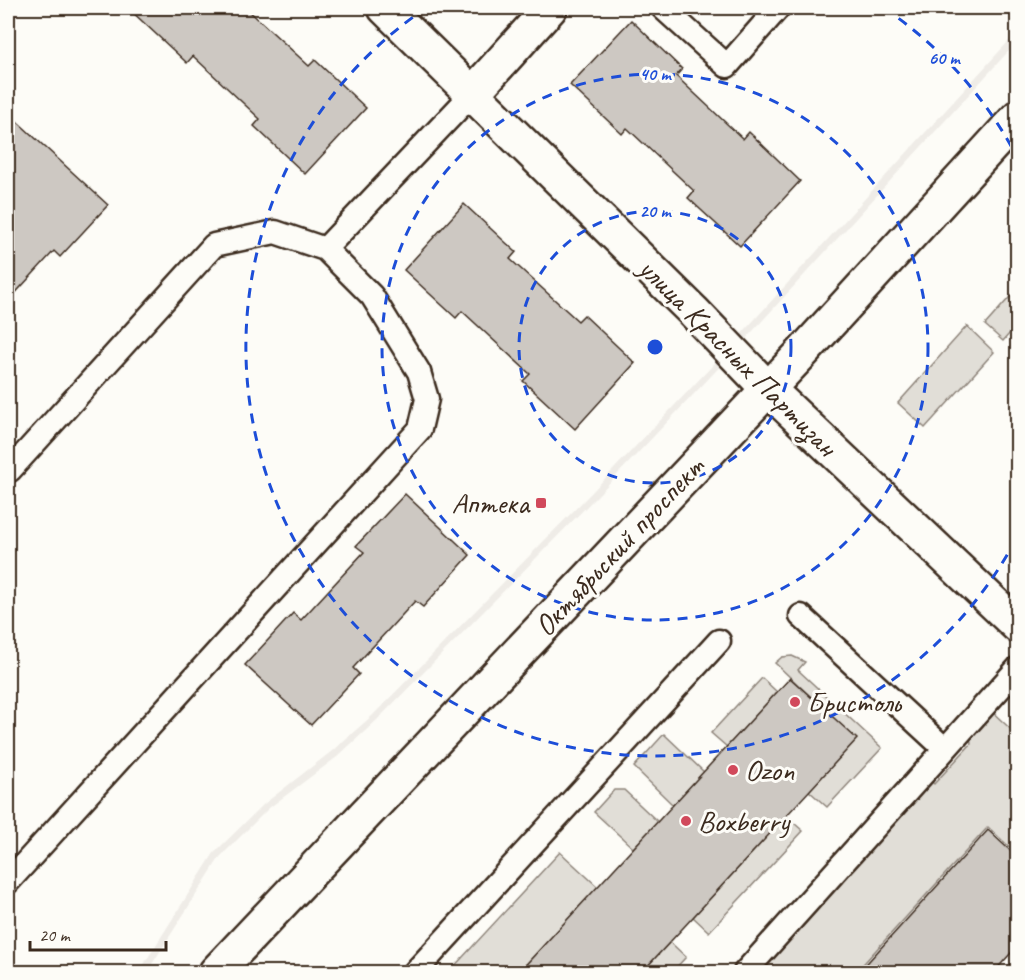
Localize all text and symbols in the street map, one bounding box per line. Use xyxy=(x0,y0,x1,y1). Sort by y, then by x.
text: 60 m xyxy=(928,47,961,69)
text: 40 m xyxy=(640,63,672,85)
text: 20 m xyxy=(640,200,672,222)
street label: улица Красных Партизан xyxy=(629,248,847,466)
centre of rings xyxy=(645,337,665,357)
street label: Октябрьский проспект xyxy=(526,447,713,644)
place label: Аптека xyxy=(451,484,531,522)
marker: Аптека xyxy=(534,496,548,510)
place label: Бристоль xyxy=(807,683,902,721)
marker: Бристоль xyxy=(788,695,802,709)
place label: Ozon xyxy=(745,751,795,789)
marker: Ozon xyxy=(726,763,740,777)
place label: Boxberry xyxy=(698,802,791,840)
marker: Boxberry xyxy=(679,814,693,828)
scale bar xyxy=(30,914,166,952)
text: 20 m xyxy=(39,924,72,946)

